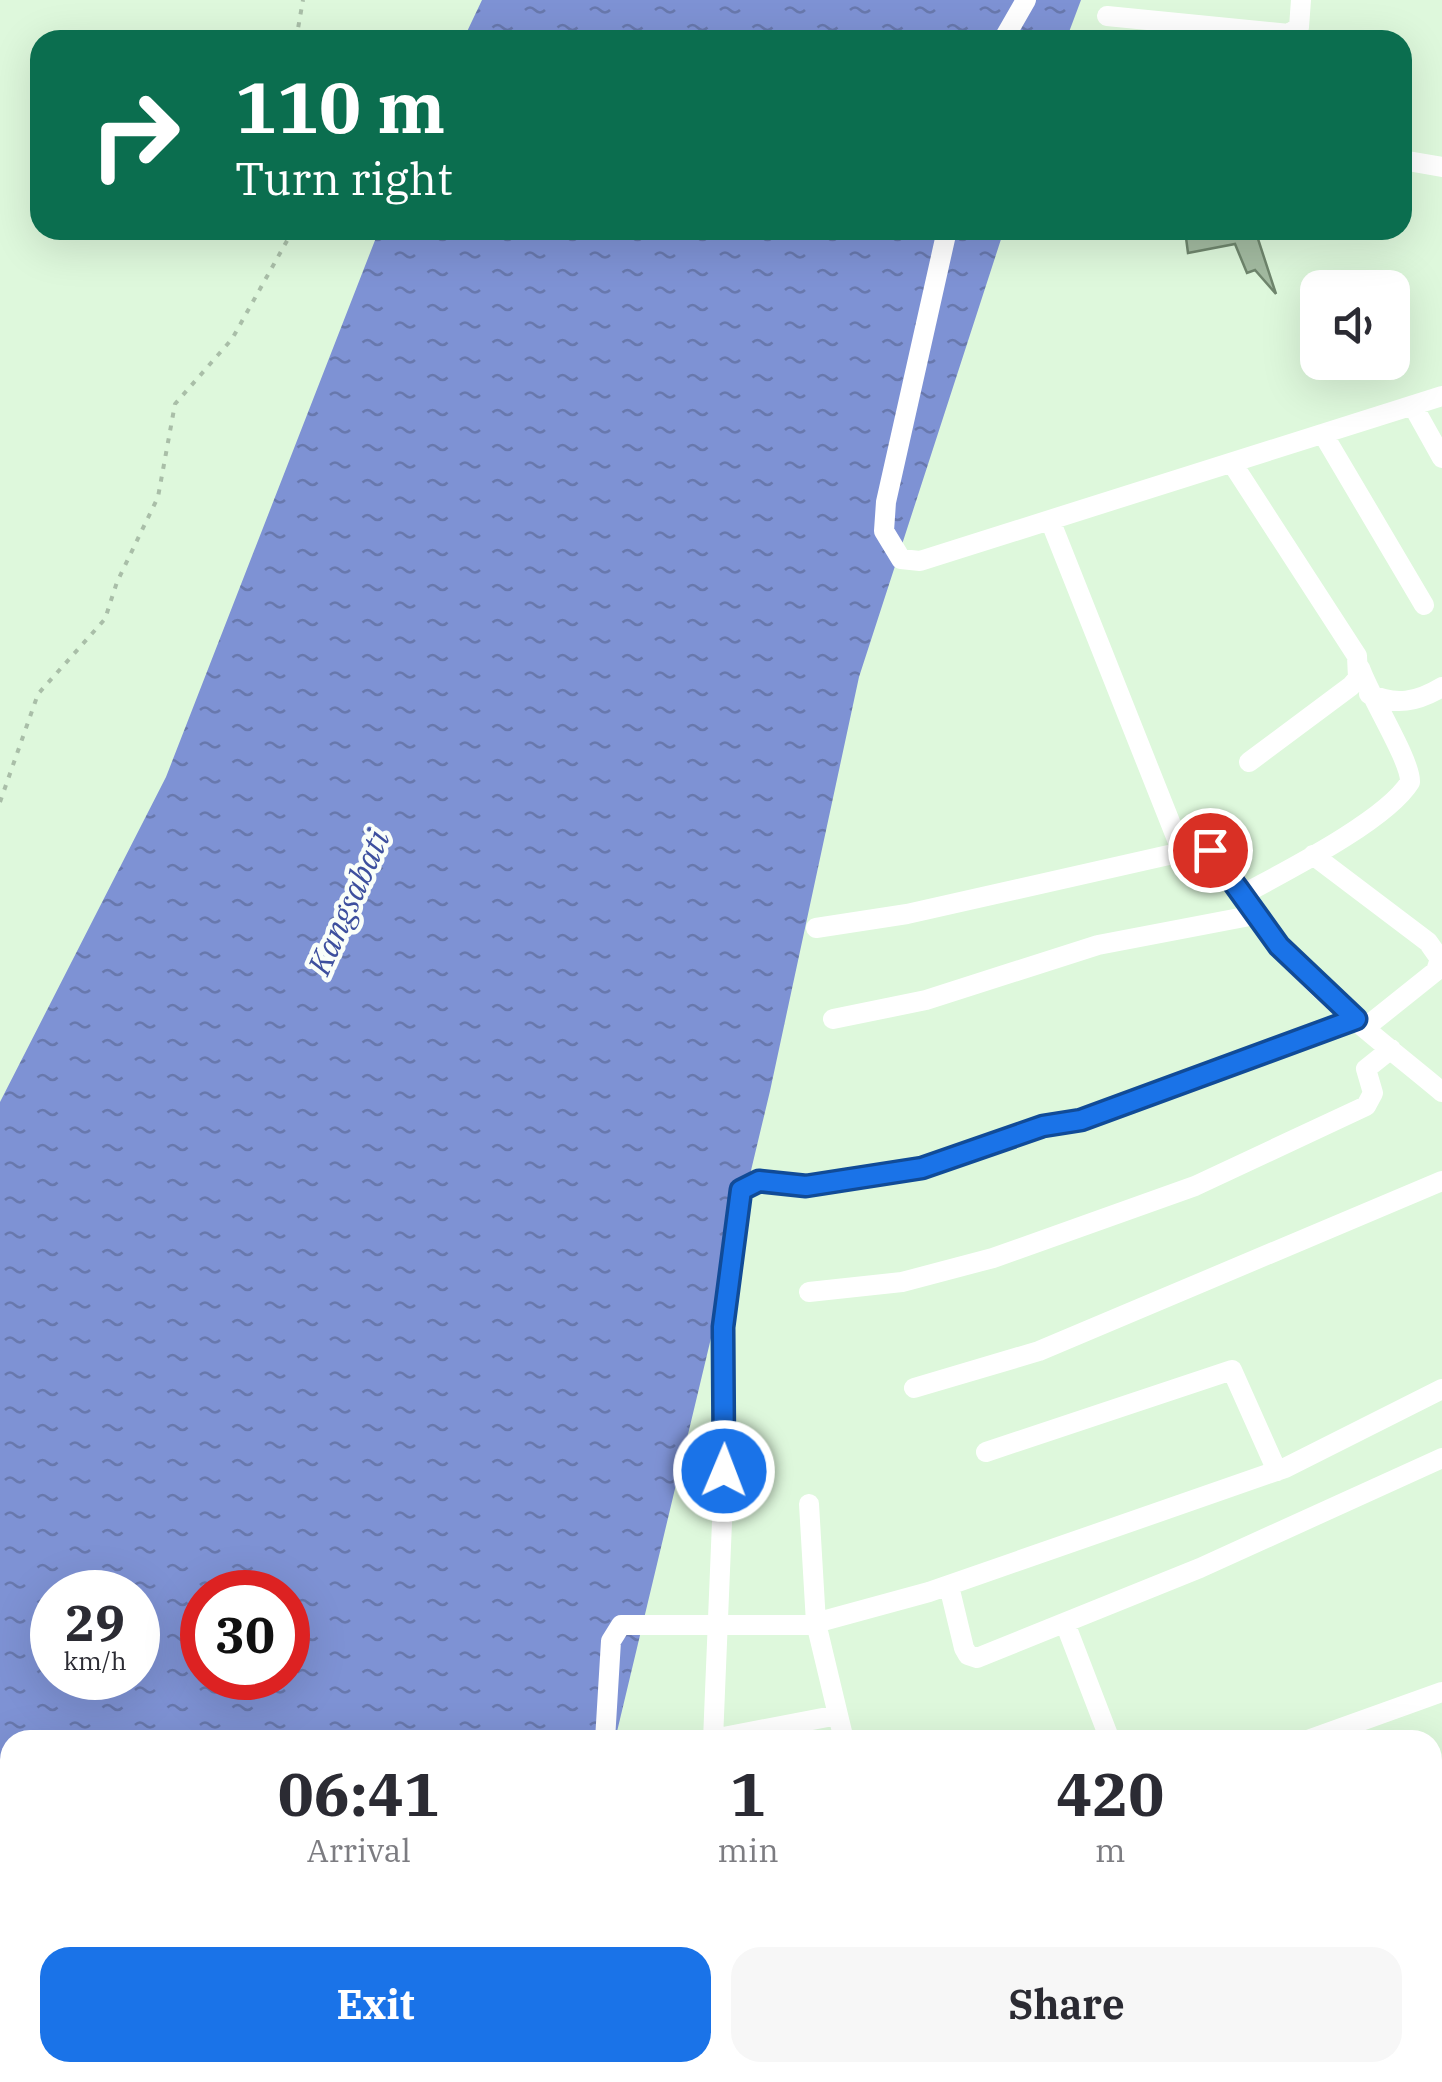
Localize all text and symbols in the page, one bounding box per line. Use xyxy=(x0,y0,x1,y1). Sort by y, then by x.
text: 110 m xyxy=(235,61,445,152)
icon: right xyxy=(70,70,200,200)
text: Turn right xyxy=(235,149,453,207)
map controls xyxy=(1300,270,1410,380)
button: sound xyxy=(1300,270,1410,380)
pin xyxy=(1168,808,1253,893)
water label: Kangsabati xyxy=(297,823,399,982)
icon: arrive xyxy=(1183,823,1238,878)
position arrow xyxy=(672,1419,776,1523)
speed limit sign: 30 xyxy=(180,1570,310,1700)
text: 29 xyxy=(65,1590,125,1655)
text: km/h xyxy=(63,1644,127,1677)
text: 06:41 xyxy=(278,1754,440,1833)
text: 1 xyxy=(730,1754,766,1833)
text: 420 xyxy=(1056,1754,1164,1833)
text: Arrival xyxy=(307,1829,411,1871)
text: min xyxy=(718,1829,779,1871)
text: m xyxy=(1095,1829,1126,1871)
button: Exit xyxy=(40,1947,711,2062)
button: Share xyxy=(731,1947,1402,2062)

